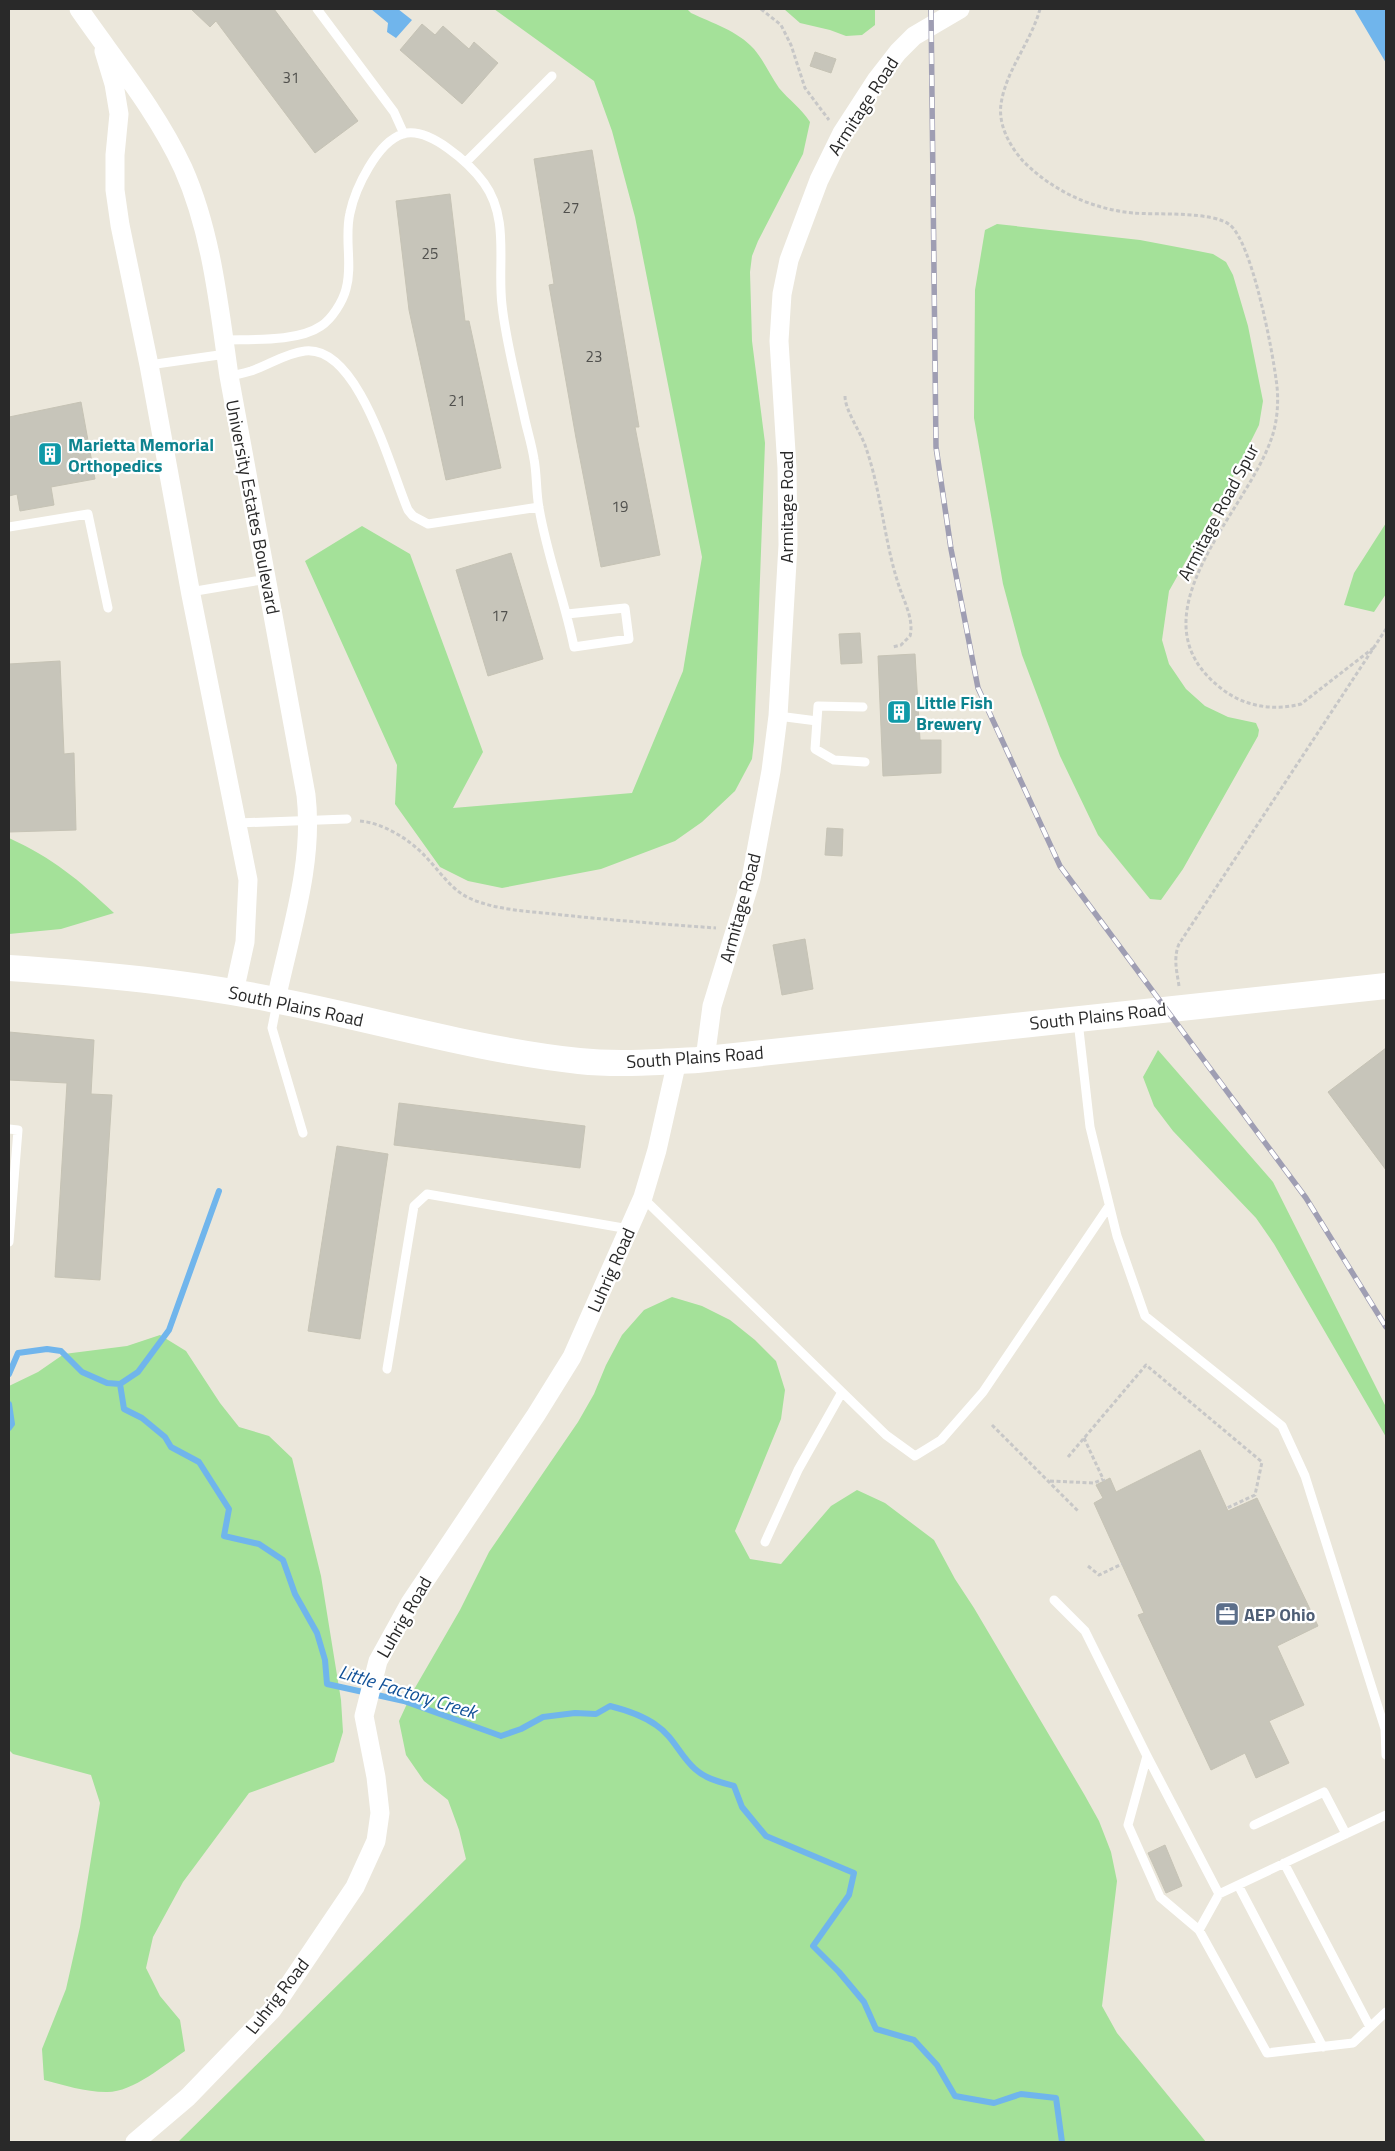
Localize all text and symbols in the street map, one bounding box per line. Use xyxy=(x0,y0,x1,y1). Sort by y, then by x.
street label: Armitage Road xyxy=(821,51,905,161)
house number: 31 xyxy=(283,66,299,89)
house number: 27 xyxy=(563,196,579,219)
house number: 25 xyxy=(422,242,438,265)
house number: 23 xyxy=(586,345,602,368)
house number: 21 xyxy=(449,389,465,412)
street label: University Estates Boulevard xyxy=(219,397,287,617)
place label: Marietta Memorial Orthopedics xyxy=(68,431,214,479)
street label: Armitage Road Spur xyxy=(1171,439,1265,585)
building icon: Marietta Memorial Orthopedics xyxy=(37,441,63,467)
street label: Armitage Road xyxy=(773,451,800,563)
house number: 19 xyxy=(612,495,628,518)
house number: 17 xyxy=(492,604,508,627)
place label: Little Fish Brewery xyxy=(916,689,993,737)
building icon: Little Fish Brewery xyxy=(886,699,912,725)
street label: Armitage Road xyxy=(712,850,768,966)
street label: South Plains Road xyxy=(226,978,366,1034)
street label: South Plains Road xyxy=(1028,995,1168,1037)
street label: South Plains Road xyxy=(625,1039,765,1075)
street label: Luhrig Road xyxy=(580,1223,642,1317)
street label: Luhrig Road xyxy=(370,1571,438,1663)
office icon: AEP Ohio xyxy=(1214,1601,1240,1627)
place label: AEP Ohio xyxy=(1244,1601,1315,1628)
water label: Little Factory Creek xyxy=(335,1656,483,1727)
street label: Luhrig Road xyxy=(239,1952,315,2040)

